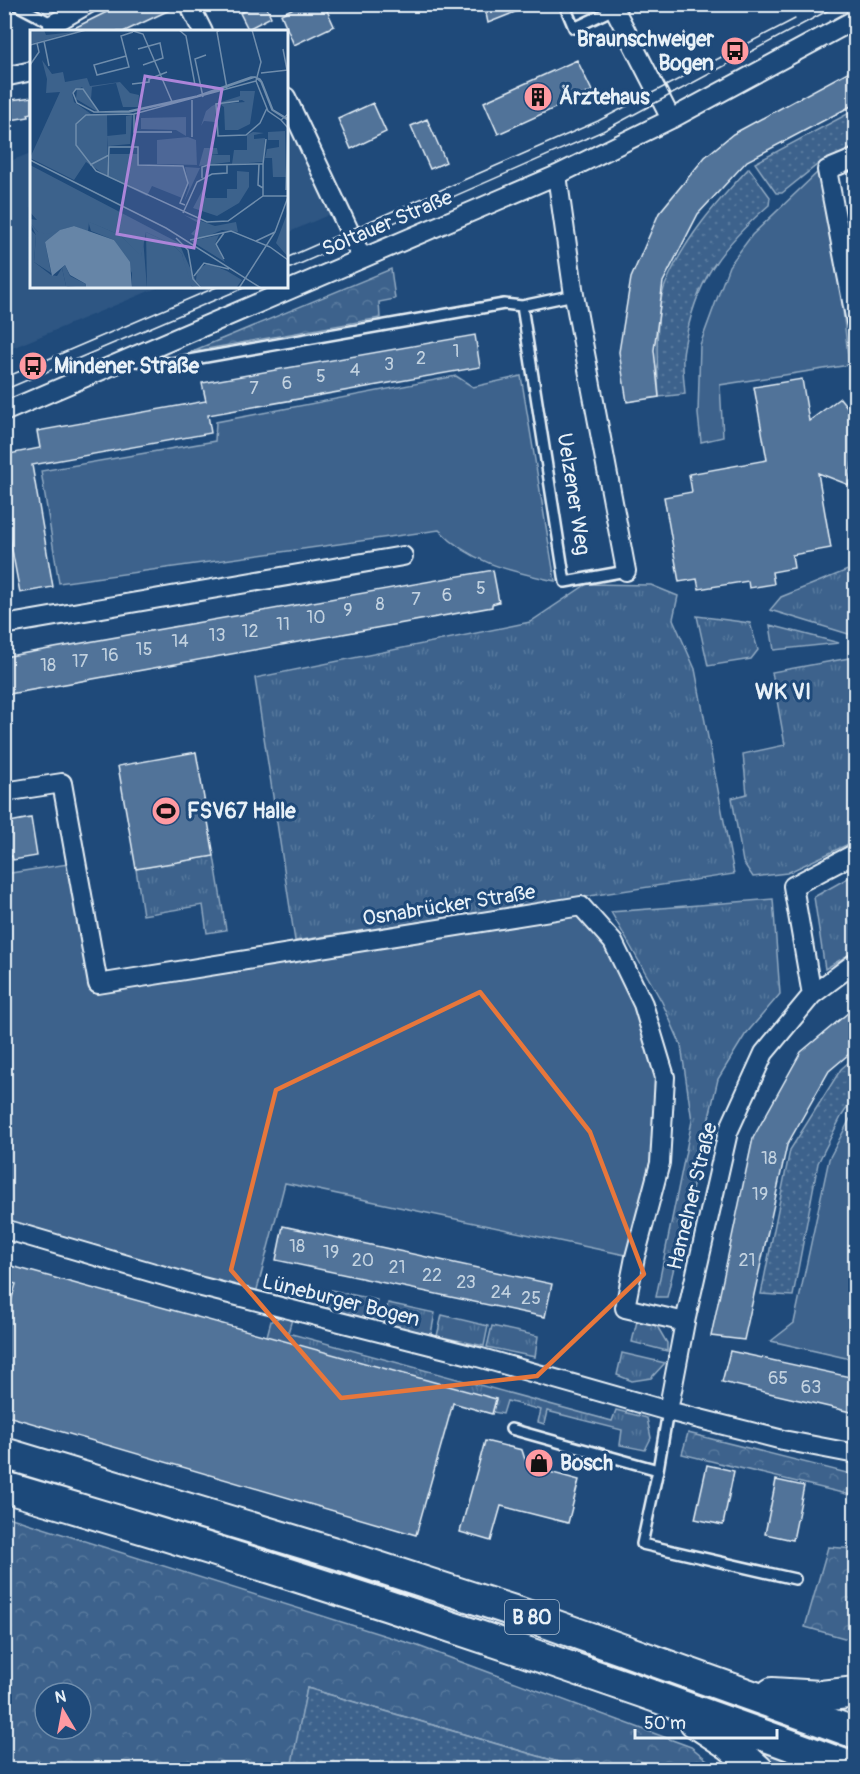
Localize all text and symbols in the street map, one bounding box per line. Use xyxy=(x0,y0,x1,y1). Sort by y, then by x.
place label: Braunschweiger Bogen xyxy=(577,26,714,77)
inset map xyxy=(30,30,288,288)
bus stop icon: Braunschweiger Bogen xyxy=(719,35,751,67)
building icon: Ärztehaus xyxy=(522,81,554,113)
place label: Ärztehaus xyxy=(559,84,650,111)
street label: Soltauer Straße xyxy=(318,184,457,263)
house number: 1 xyxy=(452,340,460,363)
house number: 2 xyxy=(416,347,426,370)
bus stop icon: Mindener Straße xyxy=(17,350,49,382)
place label: Mindener Straße xyxy=(54,353,200,380)
house number: 3 xyxy=(384,353,394,376)
house number: 4 xyxy=(350,359,361,382)
house number: 5 xyxy=(316,365,326,388)
house number: 6 xyxy=(282,372,292,395)
house number: 7 xyxy=(249,377,259,400)
street label: Uelzener Weg xyxy=(551,431,596,557)
house number: 5 xyxy=(476,577,486,600)
house number: 6 xyxy=(442,584,452,607)
house number: 7 xyxy=(411,588,421,611)
house number: 8 xyxy=(375,593,385,616)
house number: 9 xyxy=(343,599,353,622)
house number: 10 xyxy=(306,606,326,629)
house number: 11 xyxy=(276,613,290,636)
house number: 12 xyxy=(241,620,259,643)
house number: 13 xyxy=(208,624,226,647)
house number: 14 xyxy=(171,630,189,653)
house number: 15 xyxy=(136,638,152,661)
house number: 16 xyxy=(101,644,119,667)
house number: 17 xyxy=(72,650,89,673)
house number: 18 xyxy=(40,654,56,677)
district label: WK VI xyxy=(755,678,811,706)
sports icon: FSV67 Halle xyxy=(150,795,182,827)
place label: FSV67 Halle xyxy=(187,798,296,825)
street label: Osnabrücker Straße xyxy=(361,878,538,932)
street label: Hamelner Straße xyxy=(661,1119,724,1273)
house number: 18 xyxy=(761,1147,777,1170)
house number: 19 xyxy=(752,1183,768,1206)
house number: 18 xyxy=(289,1235,305,1258)
house number: 19 xyxy=(323,1241,339,1264)
house number: 20 xyxy=(352,1249,374,1272)
house number: 21 xyxy=(738,1249,756,1272)
house number: 21 xyxy=(388,1256,406,1279)
house number: 22 xyxy=(422,1264,442,1287)
street label: Lüneburger Bogen xyxy=(259,1268,423,1333)
house number: 23 xyxy=(456,1271,476,1294)
house number: 24 xyxy=(491,1281,512,1304)
house number: 25 xyxy=(521,1287,541,1310)
house number: 65 xyxy=(768,1367,788,1390)
house number: 63 xyxy=(801,1376,821,1399)
shop icon: Bosch xyxy=(523,1447,555,1479)
place label: Bosch xyxy=(560,1450,613,1477)
road number: B 80 xyxy=(505,1600,559,1634)
north arrow xyxy=(33,1681,93,1741)
text: N xyxy=(54,1686,68,1708)
scale bar xyxy=(635,1702,778,1740)
text: 50 m xyxy=(644,1712,686,1735)

